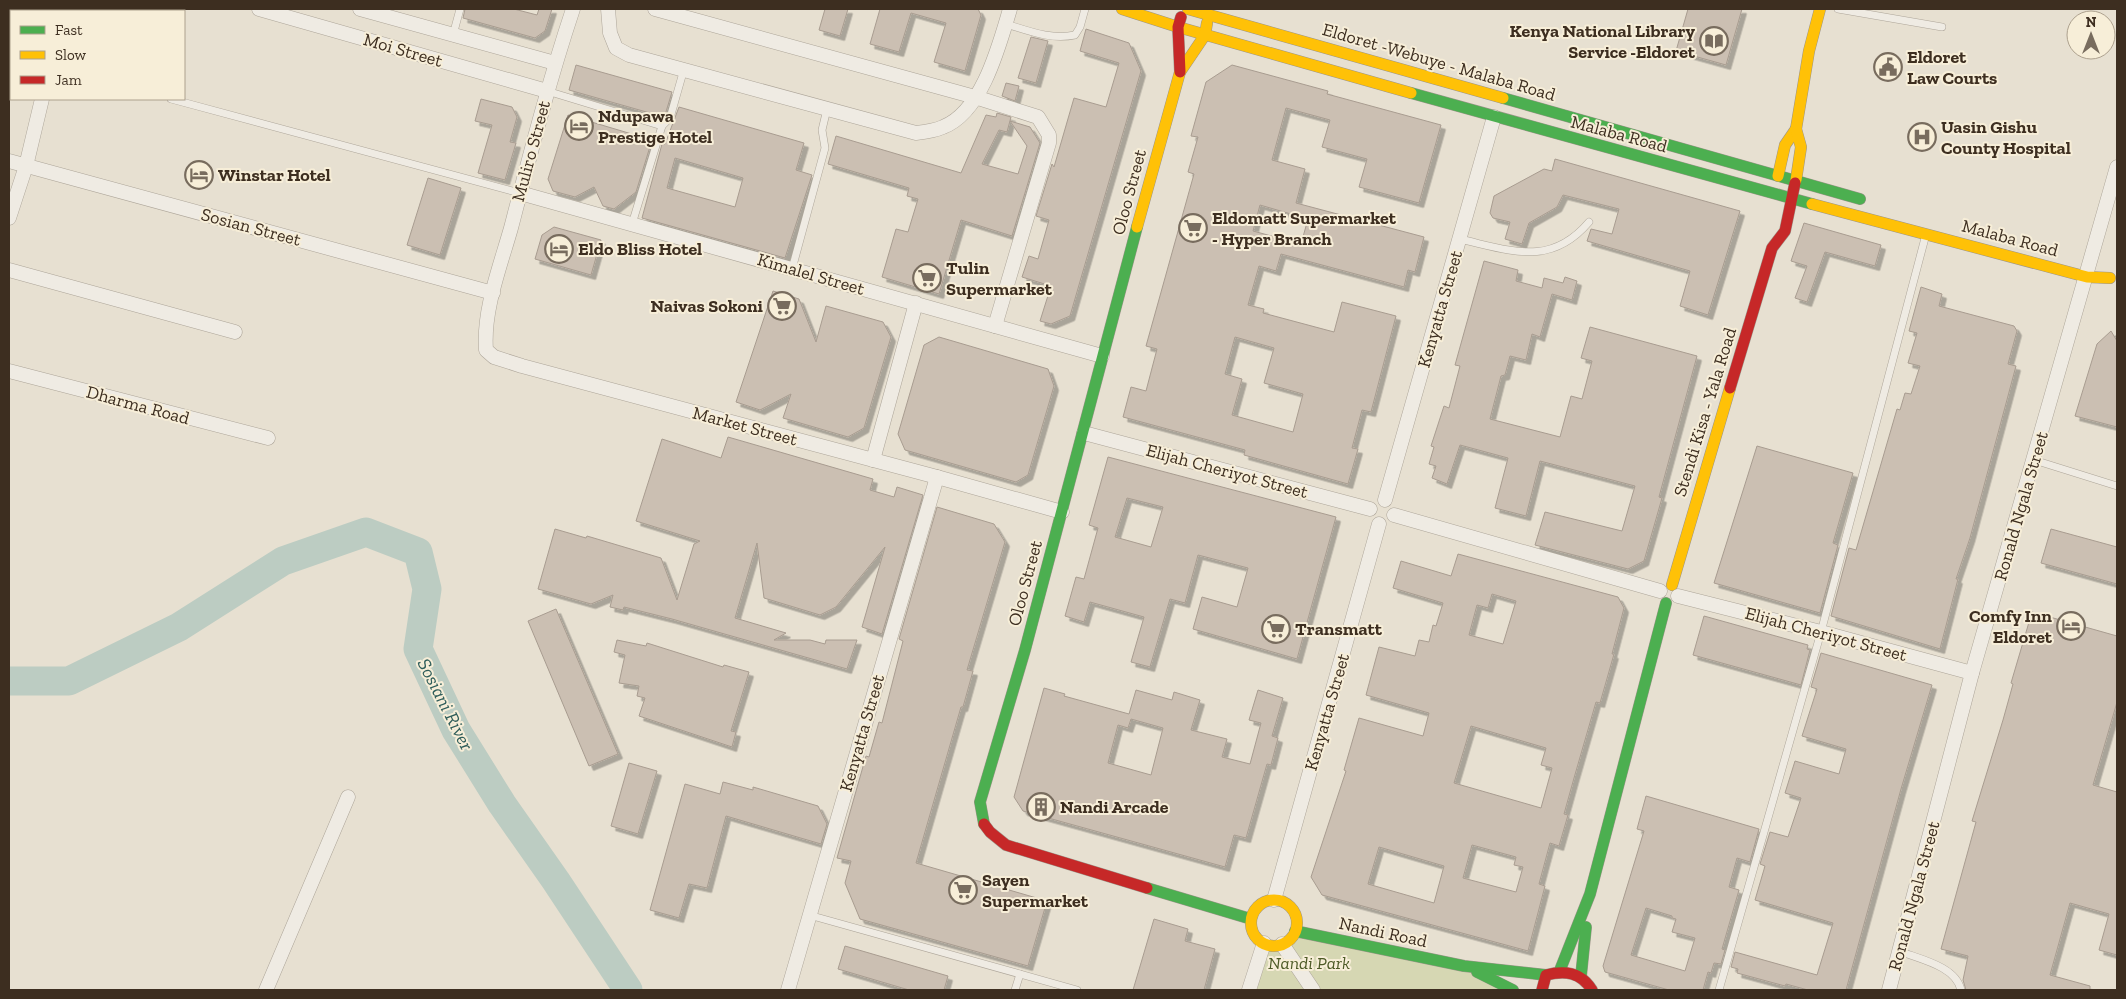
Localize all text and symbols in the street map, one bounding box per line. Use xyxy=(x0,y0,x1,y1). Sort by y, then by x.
legend xyxy=(10,10,185,100)
north arrow xyxy=(2066,10,2116,60)
text: N xyxy=(2086,14,2097,31)
street label: Eldoret -Webuye - Malaba Road xyxy=(1320,18,1558,106)
place label: Kenya National Library Service -Eldoret xyxy=(1510,20,1696,63)
text: Fast xyxy=(55,21,83,39)
library icon: Kenya National Library Service -Eldoret xyxy=(1699,26,1729,56)
street label: Moi Street xyxy=(361,28,445,72)
text: Slow xyxy=(55,46,87,64)
place label: Eldoret Law Courts xyxy=(1907,46,1997,89)
public building icon: Eldoret Law Courts xyxy=(1873,52,1903,82)
text: Jam xyxy=(55,71,82,89)
street label: Muliro Street xyxy=(507,98,555,204)
place label: Ndupawa Prestige Hotel xyxy=(598,105,712,148)
hotel icon: Ndupawa Prestige Hotel xyxy=(564,111,594,141)
street label: Malaba Road xyxy=(1568,111,1670,157)
place label: Uasin Gishu County Hospital xyxy=(1941,116,2071,159)
hospital icon: Uasin Gishu County Hospital xyxy=(1907,122,1937,152)
street label: Oloo Street xyxy=(1107,147,1151,237)
hotel icon: Winstar Hotel xyxy=(184,160,214,190)
place label: Winstar Hotel xyxy=(218,164,331,186)
street label: Sosian Street xyxy=(199,203,304,251)
place label: Eldomatt Supermarket - Hyper Branch xyxy=(1212,207,1397,250)
supermarket icon: Eldomatt Supermarket - Hyper Branch xyxy=(1178,213,1208,243)
street label: Malaba Road xyxy=(1959,215,2061,261)
hotel icon: Eldo Bliss Hotel xyxy=(544,234,574,264)
place label: Eldo Bliss Hotel xyxy=(578,238,702,260)
street label: Kenyatta Street xyxy=(1413,247,1467,370)
street label: Kimalel Street xyxy=(755,248,867,300)
place label: Tulin Supermarket xyxy=(946,257,1053,300)
supermarket icon: Tulin Supermarket xyxy=(912,263,942,293)
supermarket icon: Naivas Sokoni xyxy=(767,291,797,321)
place label: Naivas Sokoni xyxy=(651,295,764,317)
street label: Stendi Kisa - Yala Road xyxy=(1669,325,1741,499)
street label: Dharma Road xyxy=(84,381,192,429)
street label: Market Street xyxy=(690,401,800,451)
street label: Ronald Ngala Street xyxy=(1989,428,2053,583)
street label: Elijah Cheriyot Street xyxy=(1144,439,1311,503)
street label: Oloo Street xyxy=(1003,538,1047,628)
street label: Elijah Cheriyot Street xyxy=(1743,602,1910,666)
place label: Comfy Inn Eldoret xyxy=(1969,605,2053,648)
hotel icon: Comfy Inn Eldoret xyxy=(2056,611,2086,641)
supermarket icon: Transmatt xyxy=(1261,614,1291,644)
place label: Transmatt xyxy=(1295,618,1383,640)
street label: Kenyatta Street xyxy=(1300,650,1354,773)
water label: Sosiani River xyxy=(413,654,479,755)
street label: Kenyatta Street xyxy=(835,671,889,794)
building icon: Nandi Arcade xyxy=(1026,792,1056,822)
place label: Nandi Arcade xyxy=(1060,796,1169,818)
street label: Ronald Ngala Street xyxy=(1883,818,1945,973)
place label: Sayen Supermarket xyxy=(982,869,1089,912)
supermarket icon: Sayen Supermarket xyxy=(948,875,978,905)
street label: Nandi Road xyxy=(1337,912,1429,952)
park label: Nandi Park xyxy=(1268,952,1350,974)

